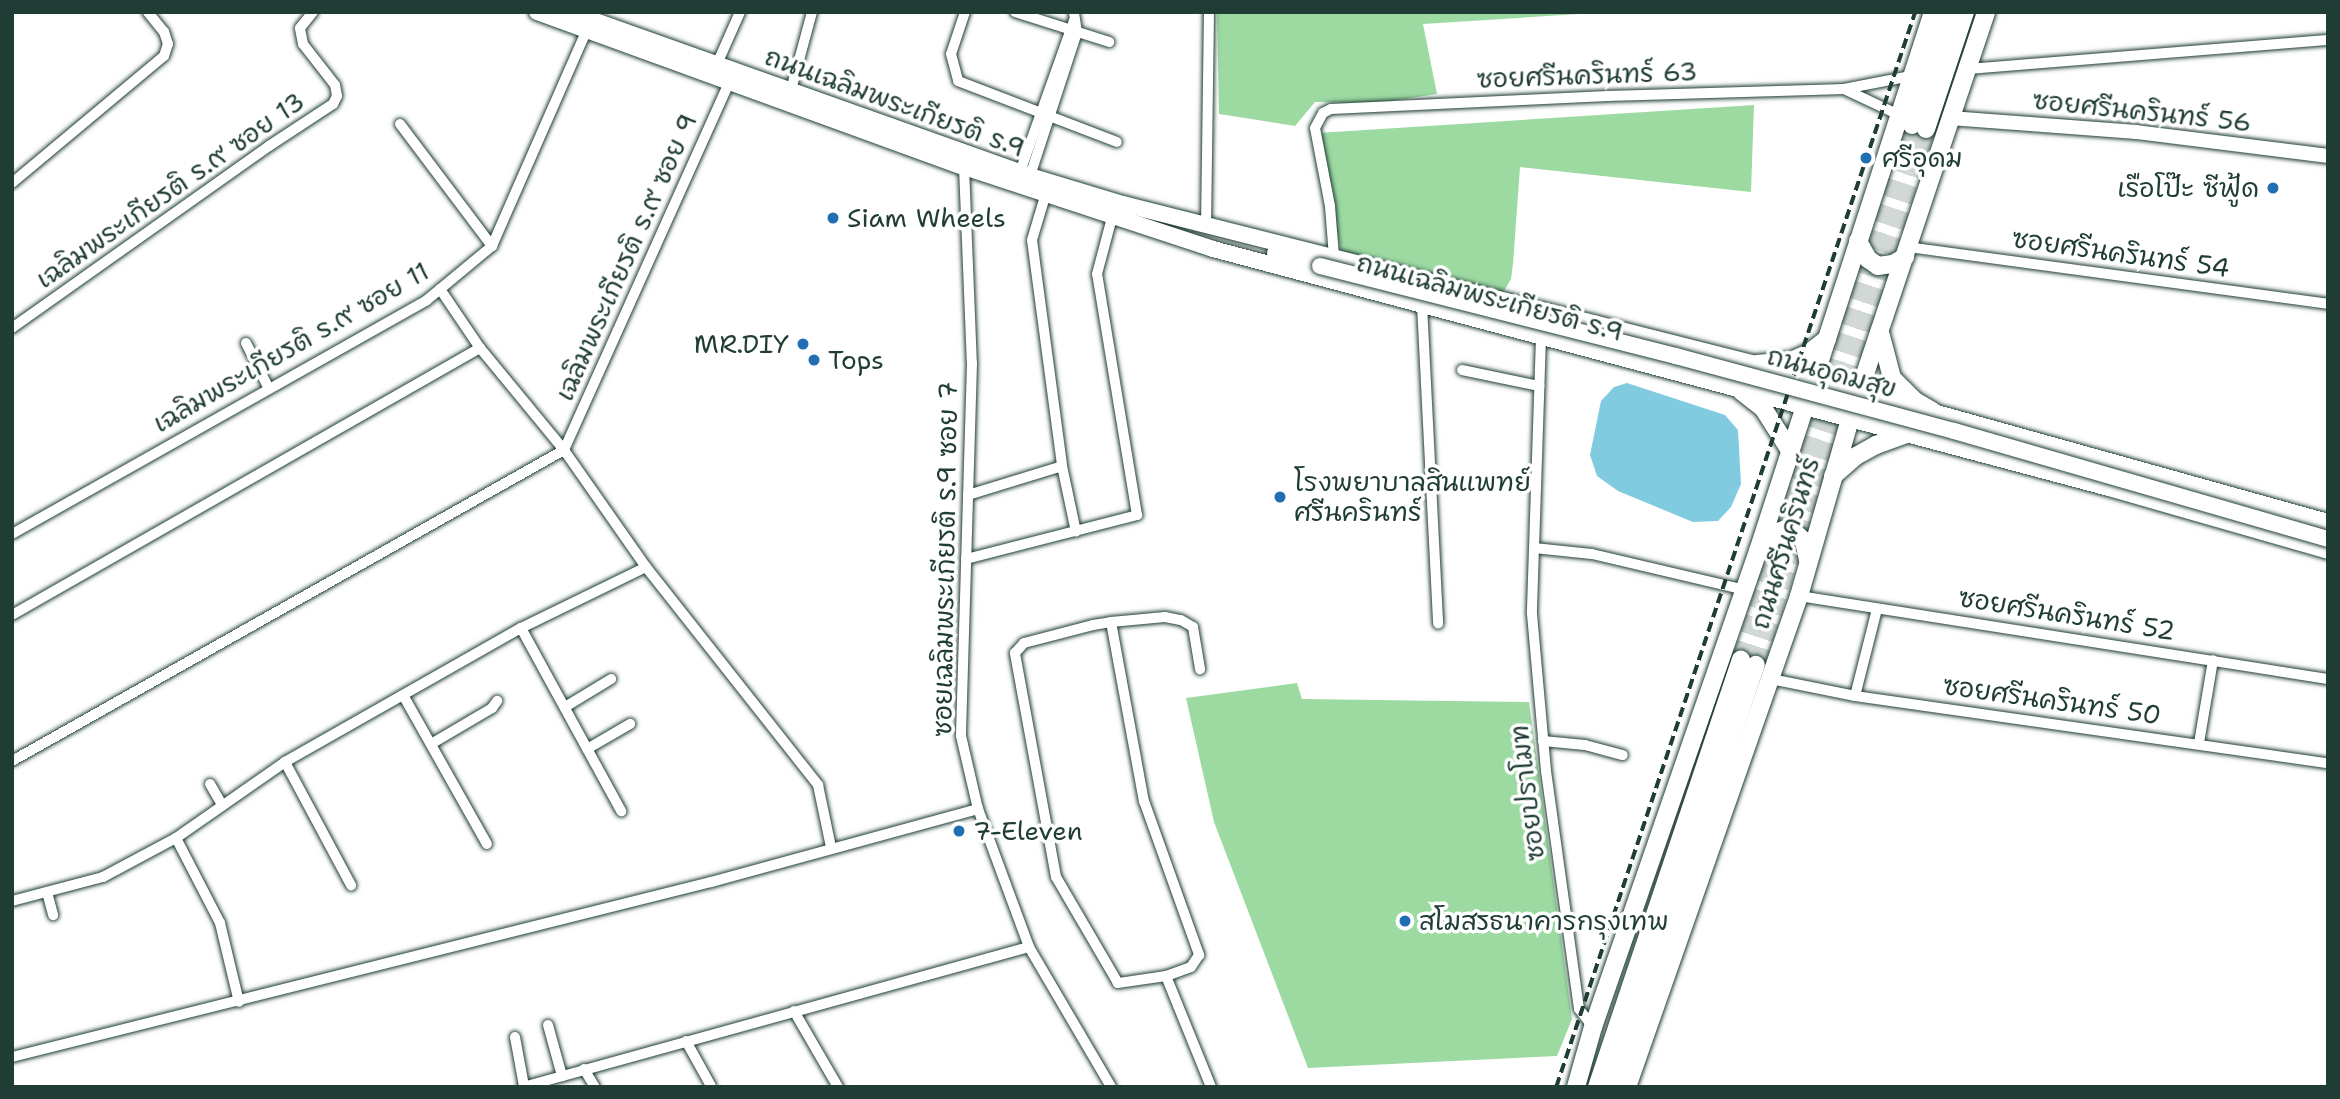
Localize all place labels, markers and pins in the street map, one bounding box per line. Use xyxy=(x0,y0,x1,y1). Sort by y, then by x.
place label: ศรีอุดม xyxy=(1882,142,1963,174)
marker: ศรีอุดม xyxy=(1856,148,1876,168)
place label: เรือโป๊ะ ซีฟู้ด xyxy=(2117,172,2259,204)
marker: เรือโป๊ะ ซีฟู้ด xyxy=(2265,180,2281,196)
place label: Siam Wheels xyxy=(847,202,1006,234)
marker: Siam Wheels xyxy=(825,210,841,226)
place label: MR.DIY xyxy=(694,328,789,360)
marker: MR.DIY xyxy=(795,336,811,352)
place label: Tops xyxy=(828,344,884,376)
marker: Tops xyxy=(806,352,822,368)
place label: โรงพยาบาลสินแพทย์ ศรีนครินทร์ xyxy=(1294,466,1531,528)
marker: โรงพยาบาลสินแพทย์ ศรีนครินทร์ xyxy=(1272,489,1288,505)
place label: 7-Eleven xyxy=(973,815,1083,847)
marker: 7-Eleven xyxy=(951,823,967,839)
place label: สโมสรธนาคารกรุงเทพ xyxy=(1419,905,1669,937)
marker: สโมสรธนาคารกรุงเทพ xyxy=(1397,913,1413,929)

